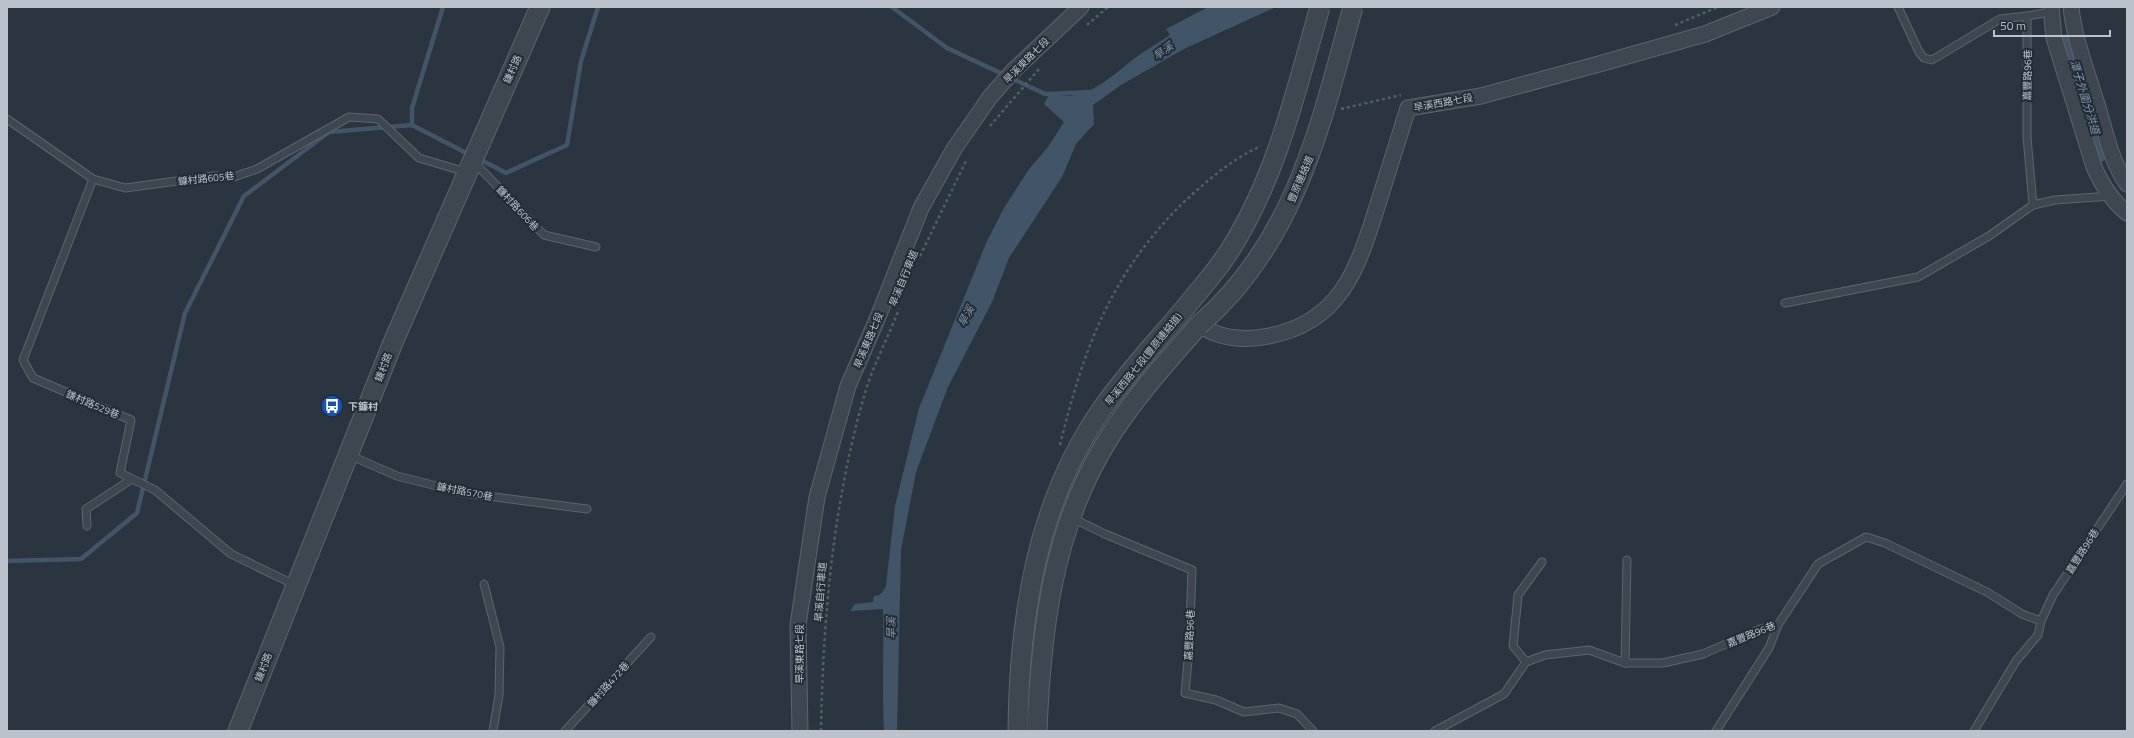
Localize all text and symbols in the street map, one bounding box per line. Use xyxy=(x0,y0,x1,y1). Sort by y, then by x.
scale bar xyxy=(1994,12,2110,38)
text: 50 m xyxy=(2000,16,2026,35)
street label: 旱溪東路七段 xyxy=(1000,34,1053,87)
water label: 旱溪 xyxy=(1149,37,1178,64)
street label: 嘉豐路96巷 xyxy=(2020,49,2035,101)
street label: 鎌村路 xyxy=(500,52,525,86)
water label: 潭子外圍分洪道 xyxy=(2066,58,2104,138)
street label: 旱溪西路七段 xyxy=(1412,90,1474,115)
street label: 豐原連絡道 xyxy=(1284,153,1317,205)
street label: 鐮村路605巷 xyxy=(177,168,235,189)
street label: 鐮村路606巷 xyxy=(493,182,542,234)
street label: 旱溪自行車道 xyxy=(885,248,922,309)
water label: 旱溪 xyxy=(954,301,979,329)
street label: 旱溪東路七段 xyxy=(850,310,887,371)
street label: 旱溪西路七段(豐原連絡道) xyxy=(1101,310,1186,409)
street label: 鎌村路 xyxy=(371,350,396,384)
street label: 鎌村路529巷 xyxy=(64,386,122,422)
bus stop icon: 下鐮村 xyxy=(319,393,345,419)
place label: 下鐮村 xyxy=(348,399,378,414)
street label: 鐮村路570巷 xyxy=(436,479,494,504)
street label: 嘉豐路96巷 xyxy=(2062,526,2103,577)
street label: 旱溪自行車道 xyxy=(811,562,830,622)
street label: 嘉豐路96巷 xyxy=(1181,609,1198,661)
water label: 旱溪 xyxy=(883,615,899,639)
street label: 嘉豐路96巷 xyxy=(1725,618,1778,651)
street label: 旱溪東路七段 xyxy=(792,624,807,684)
street label: 鎌村路 xyxy=(251,650,276,684)
street label: 鐮村路472巷 xyxy=(584,658,633,710)

